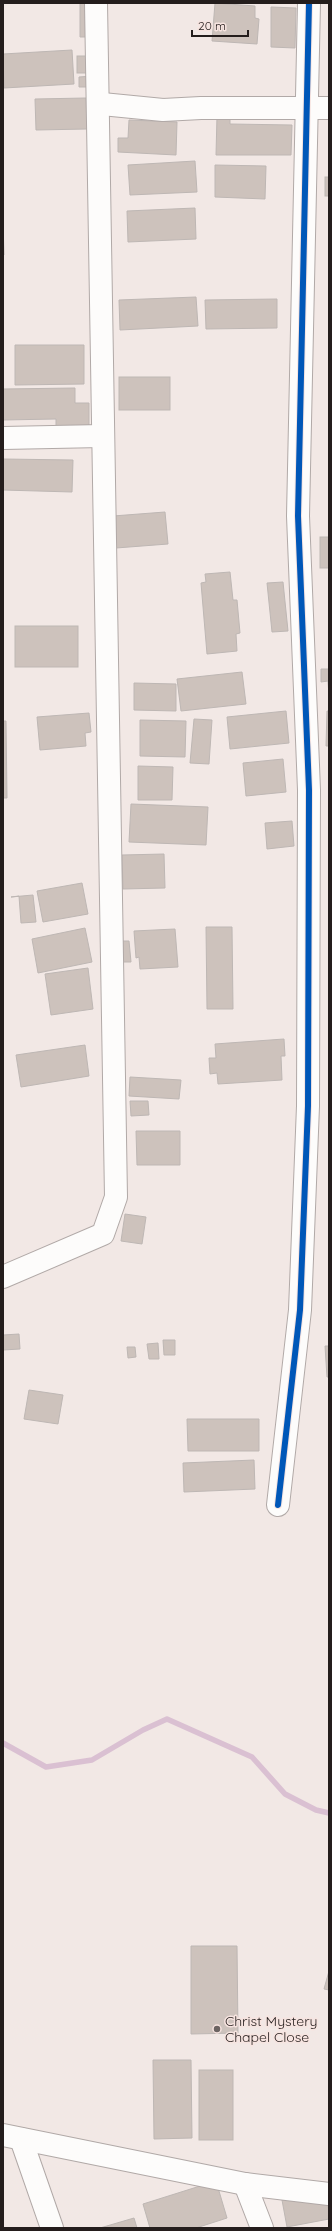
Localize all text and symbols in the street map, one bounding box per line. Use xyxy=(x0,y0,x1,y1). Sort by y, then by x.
scale bar xyxy=(192,12,248,38)
text: 20 m xyxy=(198,18,226,33)
place label: Christ Mystery Chapel Close xyxy=(225,2012,318,2046)
marker: Christ Mystery Chapel Close xyxy=(212,2024,222,2034)

